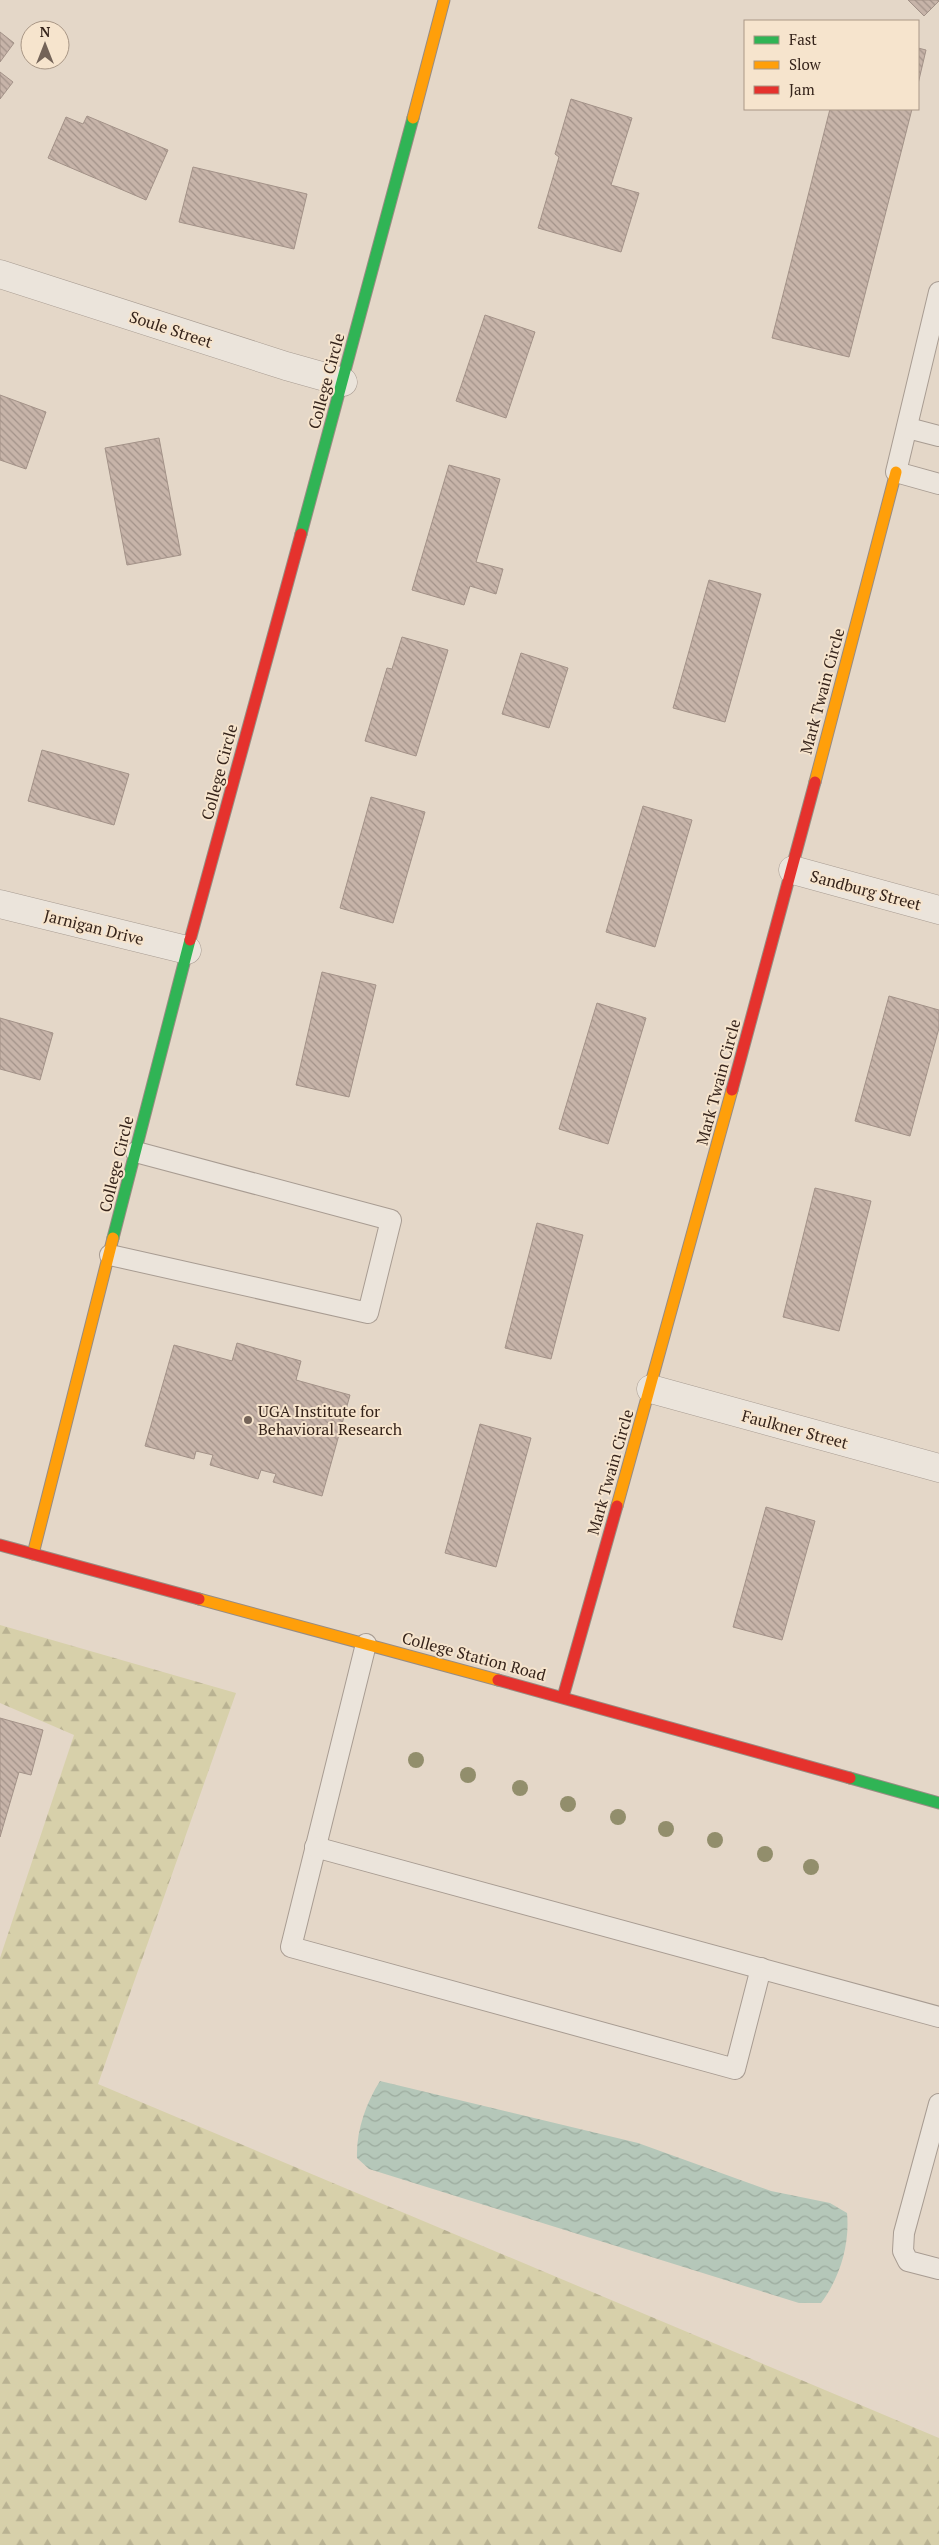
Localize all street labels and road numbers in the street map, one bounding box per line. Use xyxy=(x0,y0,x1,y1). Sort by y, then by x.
street label: Soule Street xyxy=(127,305,215,353)
street label: College Circle xyxy=(303,331,349,431)
street label: Mark Twain Circle xyxy=(795,626,849,756)
street label: College Circle xyxy=(196,722,242,822)
street label: Sandburg Street xyxy=(808,865,924,915)
street label: Jarnigan Drive xyxy=(42,904,146,950)
street label: Mark Twain Circle xyxy=(691,1017,745,1147)
street label: College Circle xyxy=(93,1114,139,1214)
street label: Faulkner Street xyxy=(739,1404,851,1454)
street label: Mark Twain Circle xyxy=(582,1407,638,1537)
street label: College Station Road xyxy=(400,1626,548,1686)

